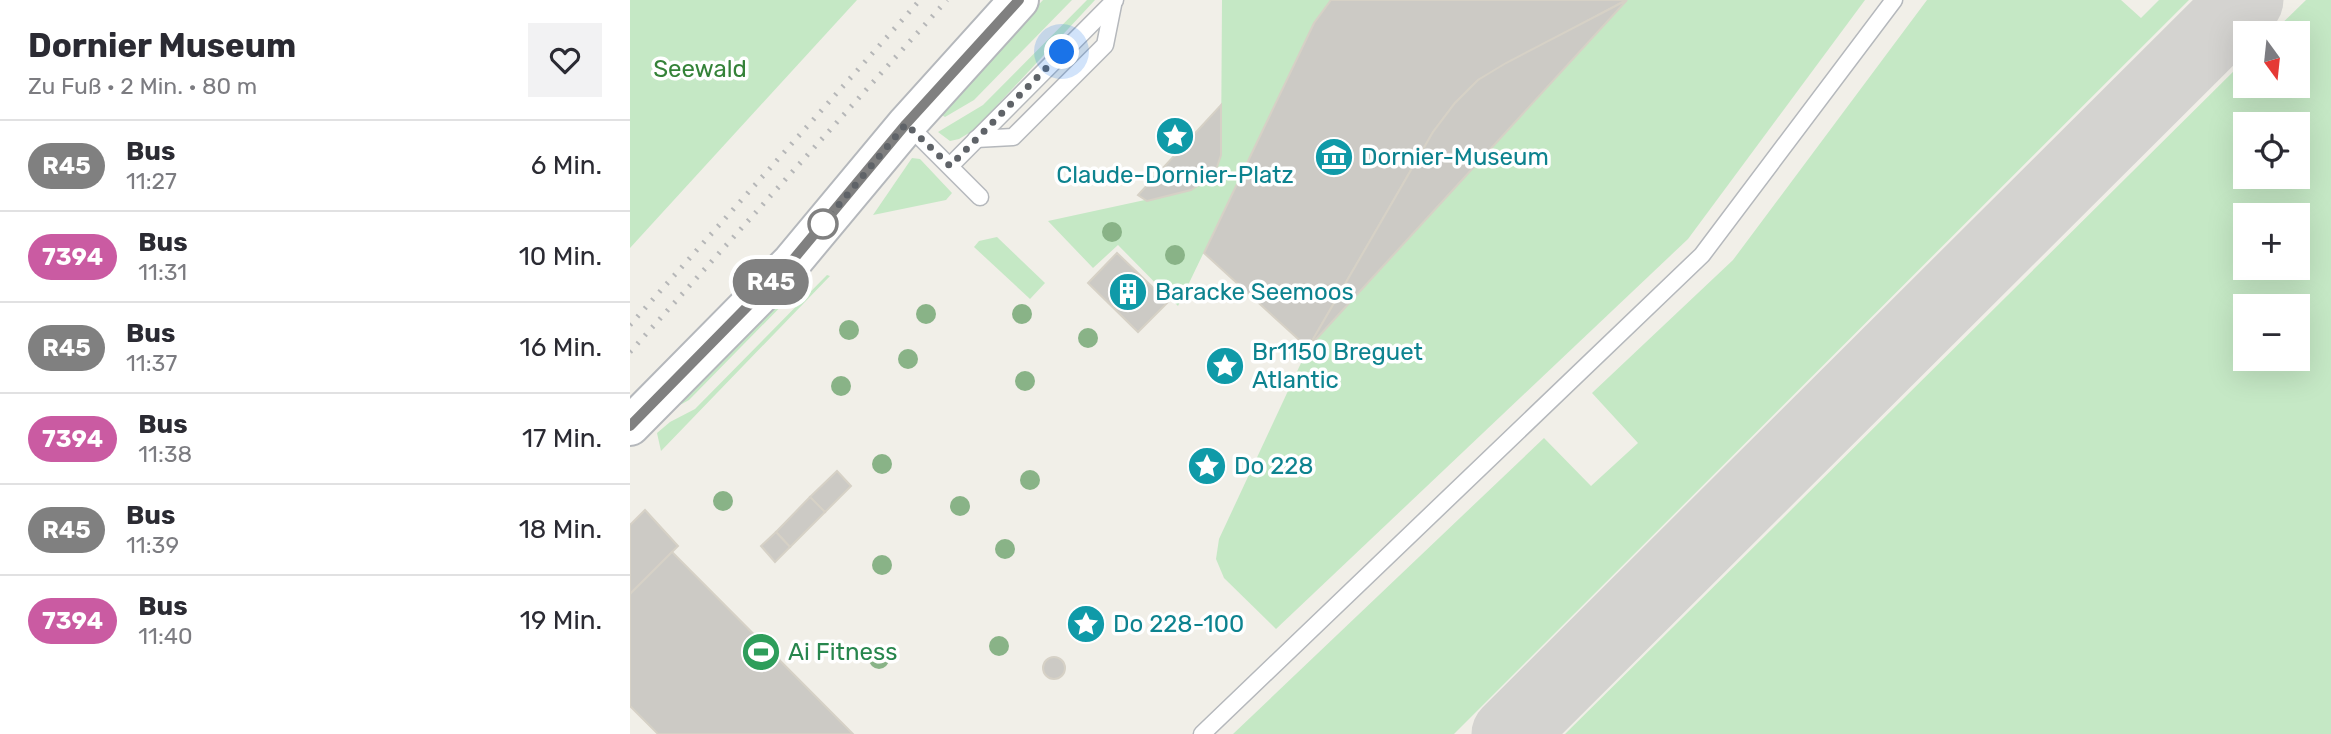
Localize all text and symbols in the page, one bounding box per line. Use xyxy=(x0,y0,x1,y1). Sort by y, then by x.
north arrow xyxy=(2233,21,2310,98)
map controls xyxy=(2233,21,2310,371)
button: heart xyxy=(528,23,602,97)
text: Dornier Museum xyxy=(28,26,296,65)
your location xyxy=(1044,34,1079,69)
park label: Seewald xyxy=(653,55,747,83)
text: Zu Fuß · 2 Min. · 80 m xyxy=(28,72,257,100)
button: locate xyxy=(2233,112,2310,189)
place icon: Claude-Dornier-Platz xyxy=(1154,115,1196,157)
text: Bus xyxy=(126,136,175,167)
museum icon: Dornier-Museum xyxy=(1313,136,1355,178)
place label: Dornier-Museum xyxy=(1361,143,1549,171)
text: 6 Min. xyxy=(531,150,602,181)
text: R45 xyxy=(42,152,91,180)
place label: Claude-Dornier-Platz xyxy=(1056,161,1294,189)
text: 11:27 xyxy=(126,167,177,195)
button: + xyxy=(2233,203,2310,280)
unlabelled marker xyxy=(808,209,838,239)
text: Bus xyxy=(138,227,188,258)
text: 10 Min. xyxy=(519,241,602,272)
text: 7394 xyxy=(42,243,103,271)
text: 11:31 xyxy=(138,258,187,286)
line badge: R45 xyxy=(731,259,811,305)
text: R45 xyxy=(747,268,795,296)
building icon: Baracke Seemoos xyxy=(1107,271,1149,313)
place label: Baracke Seemoos xyxy=(1155,278,1354,306)
button: − xyxy=(2233,294,2310,371)
text: Bus xyxy=(126,318,175,349)
text: 16 Min. xyxy=(520,332,602,363)
text: R45 xyxy=(42,334,91,362)
place label: Br1150 Breguet Atlantic xyxy=(1252,338,1423,394)
place icon: Br1150 Breguet Atlantic xyxy=(1204,345,1246,387)
text: 11:37 xyxy=(126,349,177,377)
text: Bus xyxy=(138,409,188,440)
text: 17 Min. xyxy=(522,423,602,454)
text: 7394 xyxy=(42,425,103,453)
text: 11:38 xyxy=(138,440,192,468)
place icon: Do 228 xyxy=(1186,445,1228,487)
place label: Do 228 xyxy=(1234,452,1314,480)
text: Bus xyxy=(126,500,175,531)
text: 18 Min. xyxy=(519,514,602,545)
text: R45 xyxy=(42,516,91,544)
text: 11:39 xyxy=(126,531,179,559)
text: Bus xyxy=(138,591,188,622)
place icon: Do 228-100 xyxy=(1065,603,1107,645)
text: 19 Min. xyxy=(520,605,602,636)
text: 7394 xyxy=(42,607,103,635)
place label: Do 228-100 xyxy=(1113,610,1244,638)
text: 11:40 xyxy=(138,622,193,650)
sports icon: Ai Fitness xyxy=(740,631,782,673)
place label: Ai Fitness xyxy=(788,638,897,666)

